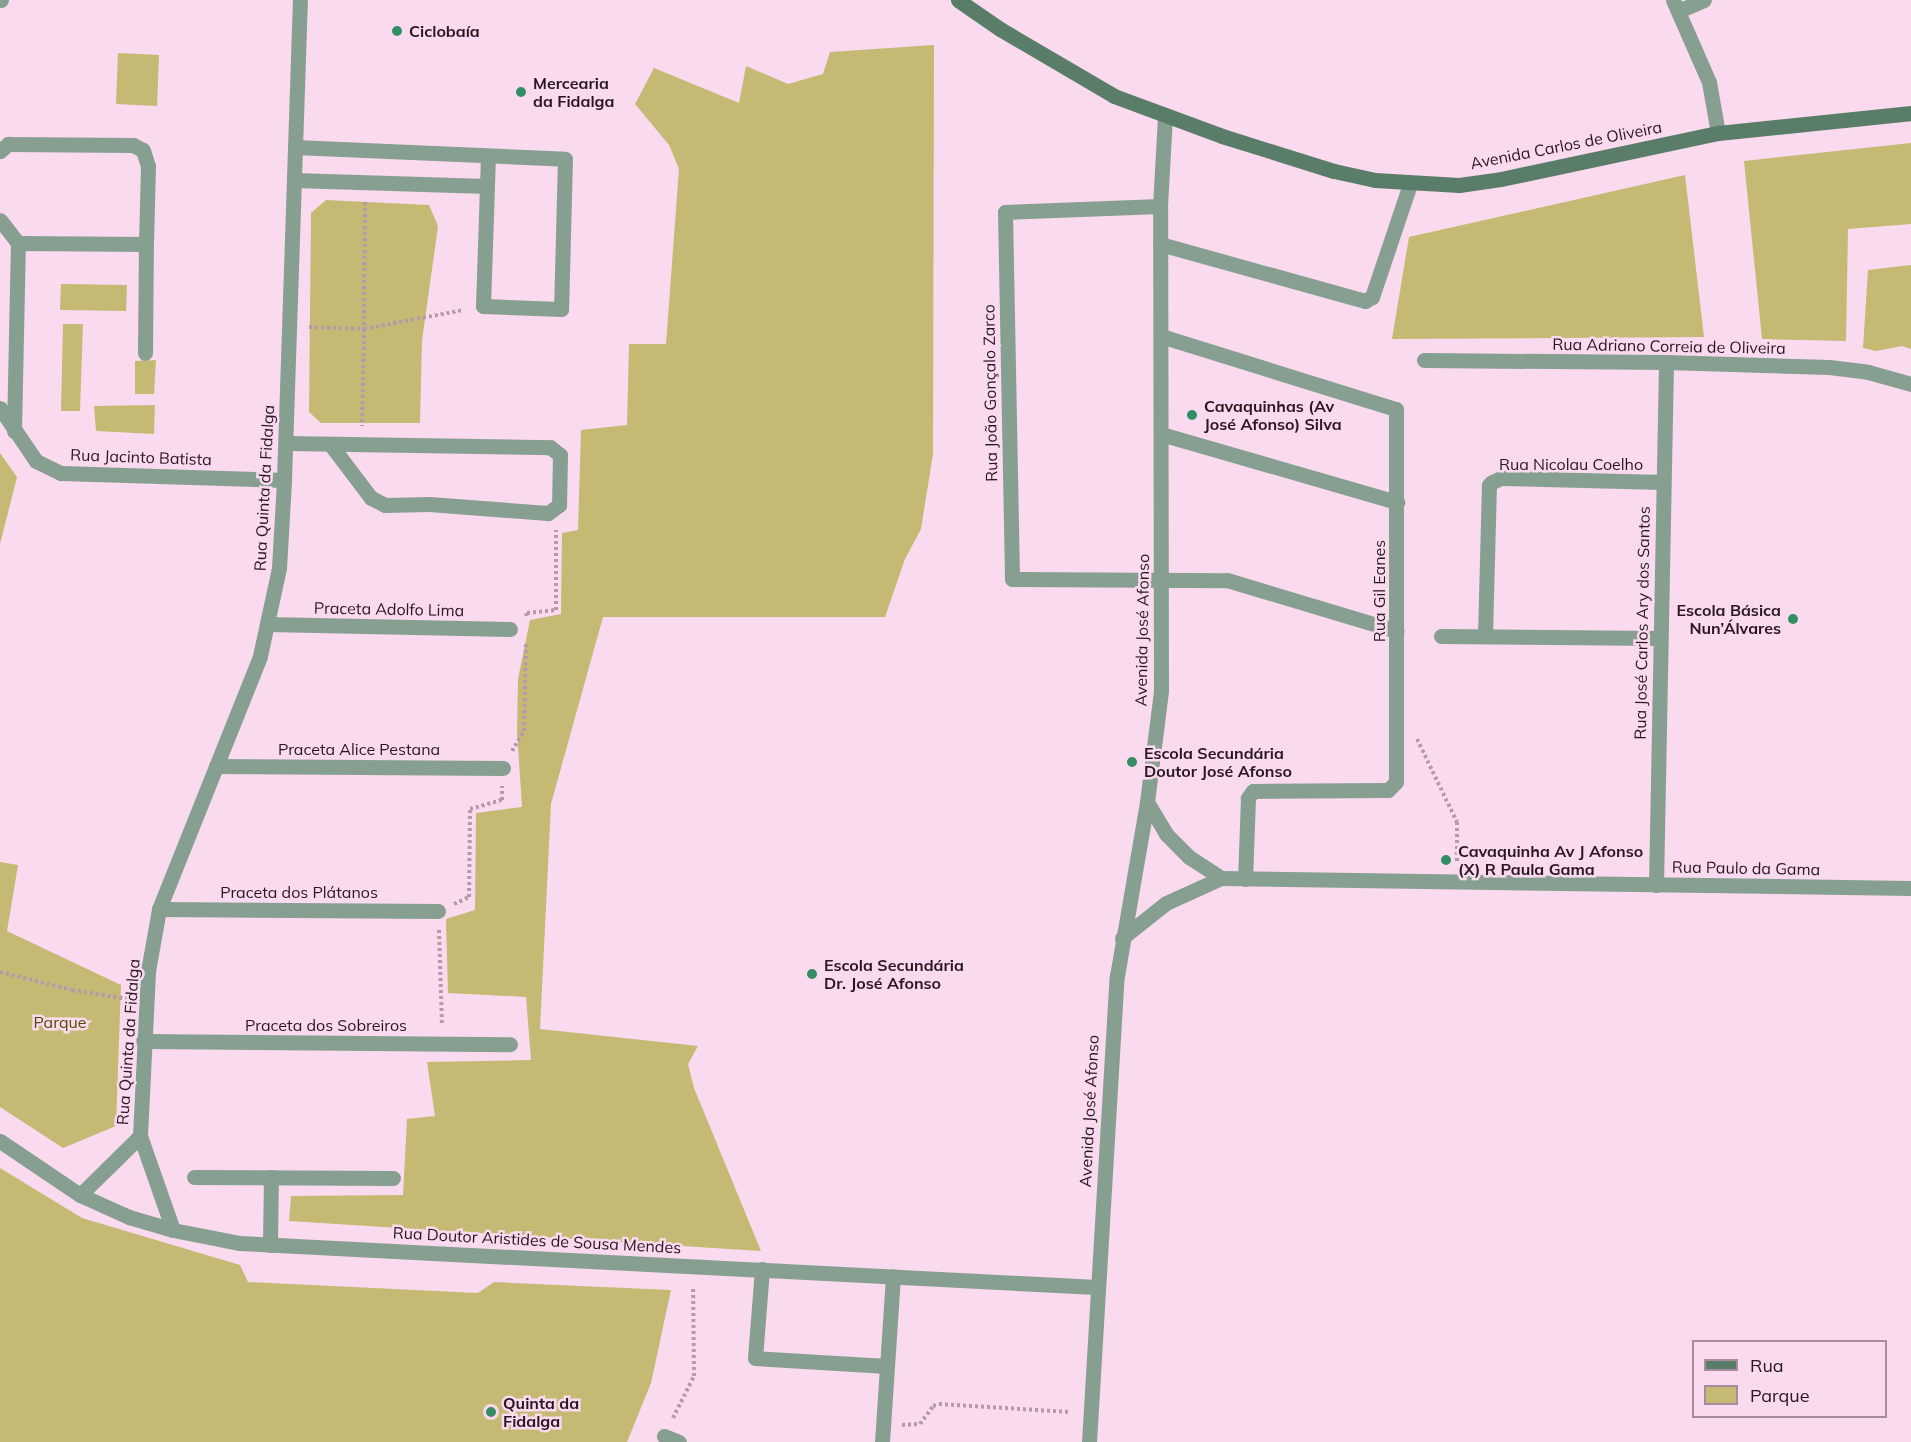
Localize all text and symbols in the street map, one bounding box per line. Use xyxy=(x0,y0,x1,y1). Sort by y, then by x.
place label: Ciclobaía xyxy=(409,21,480,41)
marker: Ciclobaía xyxy=(390,24,404,38)
place label: Mercearia da Fidalga xyxy=(533,73,614,111)
marker: Mercearia da Fidalga xyxy=(514,85,528,99)
street label: Avenida Carlos de Oliveira xyxy=(1469,117,1663,173)
street label: Rua João Gonçalo Zarco xyxy=(979,304,1001,482)
street label: Rua Adriano Correia de Oliveira xyxy=(1552,334,1786,358)
place label: Cavaquinhas (Av José Afonso) Silva xyxy=(1204,396,1342,434)
street label: Rua Quinta da Fidalga xyxy=(250,404,278,572)
marker: Cavaquinhas (Av José Afonso) Silva xyxy=(1185,408,1199,422)
street label: Rua Jacinto Batista xyxy=(70,445,212,469)
street label: Rua Nicolau Coelho xyxy=(1499,454,1643,474)
street label: Rua José Carlos Ary dos Santos xyxy=(1630,506,1654,740)
street label: Rua Gil Eanes xyxy=(1369,540,1389,642)
street label: Avenida José Afonso xyxy=(1131,554,1153,706)
street label: Praceta Adolfo Lima xyxy=(314,598,464,620)
place label: Escola Básica Nun’Álvares xyxy=(1677,600,1781,638)
marker: Escola Básica Nun’Álvares xyxy=(1786,612,1800,626)
street label: Praceta Alice Pestana xyxy=(278,739,440,759)
place label: Escola Secundária Doutor José Afonso xyxy=(1144,743,1292,781)
marker: Escola Secundária Doutor José Afonso xyxy=(1125,755,1139,769)
place label: Cavaquinha Av J Afonso (X) R Paula Gama xyxy=(1458,841,1643,879)
marker: Cavaquinha Av J Afonso (X) R Paula Gama xyxy=(1439,853,1453,867)
street label: Rua Paulo da Gama xyxy=(1672,857,1820,879)
street label: Praceta dos Plátanos xyxy=(220,882,378,902)
place label: Escola Secundária Dr. José Afonso xyxy=(824,955,964,993)
street label: Rua Quinta da Fidalga xyxy=(113,958,143,1126)
marker: Escola Secundária Dr. José Afonso xyxy=(805,967,819,981)
park label: Parque xyxy=(34,1012,86,1032)
street label: Praceta dos Sobreiros xyxy=(245,1015,407,1035)
street label: Avenida José Afonso xyxy=(1075,1034,1103,1188)
street label: Rua Doutor Aristides de Sousa Mendes xyxy=(392,1223,682,1257)
legend xyxy=(1692,1340,1887,1418)
text: Rua xyxy=(1750,1354,1784,1377)
text: Parque xyxy=(1750,1384,1809,1407)
place label: Quinta da Fidalga xyxy=(503,1393,579,1431)
marker: Quinta da Fidalga xyxy=(484,1405,498,1419)

